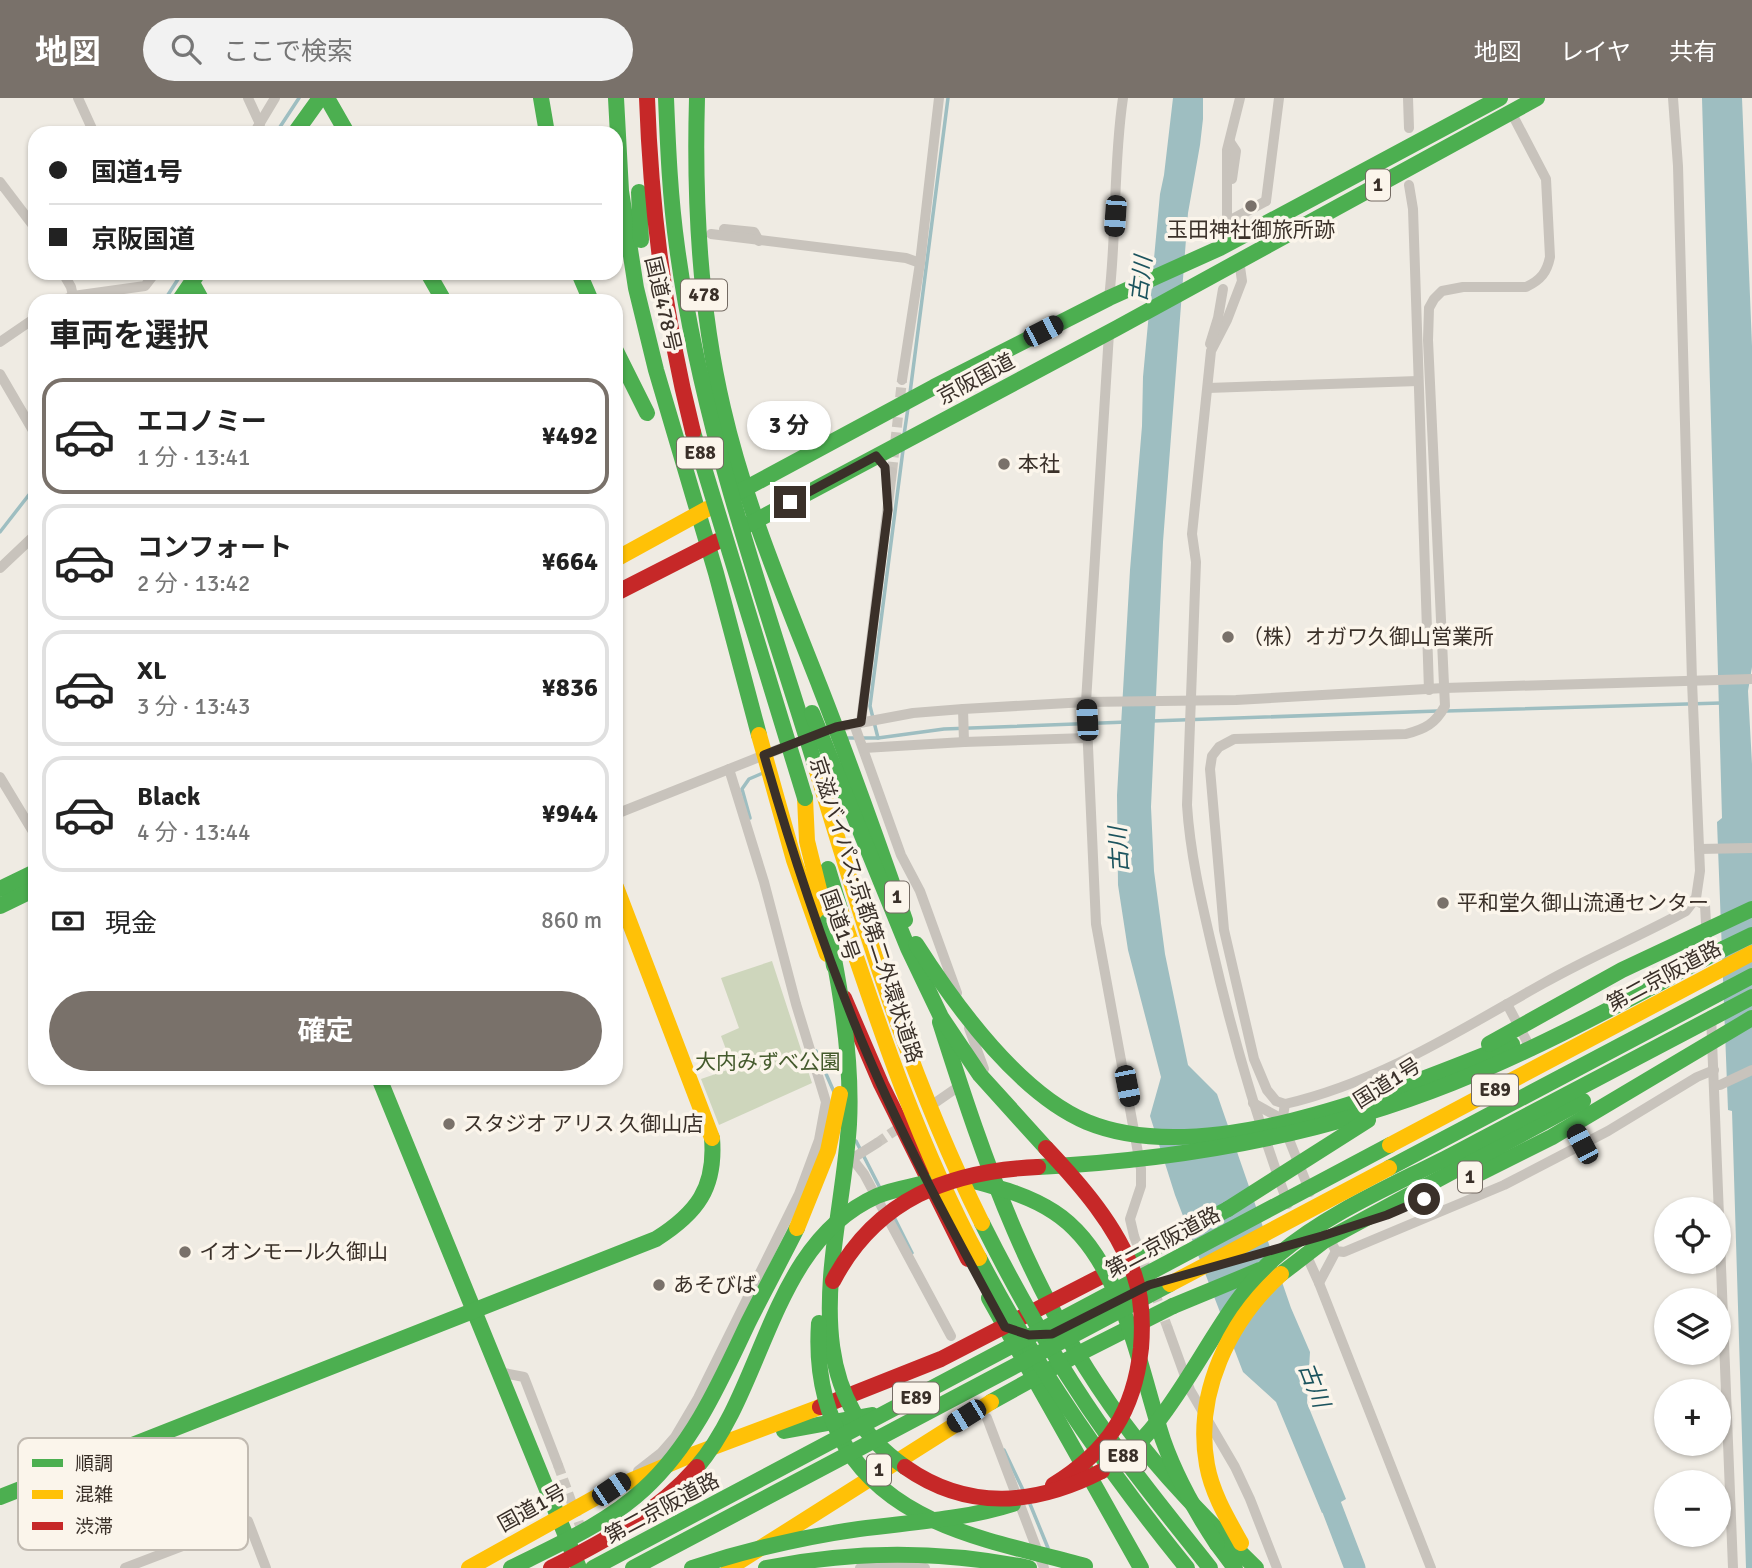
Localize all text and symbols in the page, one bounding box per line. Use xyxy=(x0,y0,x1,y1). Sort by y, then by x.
search box xyxy=(143,18,633,81)
icon: search xyxy=(167,30,205,68)
text: 地図 xyxy=(35,32,101,73)
text: ここで検索 xyxy=(223,36,353,68)
text: 地図 xyxy=(1474,37,1522,67)
text: レイヤ xyxy=(1560,37,1631,67)
text: 共有 xyxy=(1669,37,1717,67)
text: 国道1号 xyxy=(91,157,183,189)
road number: 1 xyxy=(1366,170,1390,200)
car xyxy=(1104,194,1127,238)
marker: 玉田神社御旅所跡 xyxy=(1243,198,1259,214)
place label: 玉田神社御旅所跡 xyxy=(1167,217,1335,243)
text: 京阪国道 xyxy=(91,224,195,256)
water label: 古川 xyxy=(1124,251,1159,304)
street label: 国道478号 xyxy=(639,254,687,354)
road number: 478 xyxy=(681,280,727,310)
car xyxy=(1020,312,1067,350)
text: 車両を選択 xyxy=(49,316,209,355)
street label: 京阪国道 xyxy=(933,348,1019,410)
callout: 3 分 xyxy=(748,400,832,450)
icon: car xyxy=(53,405,116,468)
text: エコノミー xyxy=(137,406,267,438)
text: 3 分 xyxy=(769,411,809,440)
text: ¥492 xyxy=(542,420,598,452)
road number: E88 xyxy=(677,438,723,468)
text: 1 分 · 13:41 xyxy=(137,443,250,472)
place label: 本社 xyxy=(1018,451,1060,477)
marker: 本社 xyxy=(996,456,1012,472)
route end xyxy=(774,486,806,518)
icon: car xyxy=(53,531,116,594)
text: コンフォート xyxy=(137,532,292,564)
text: ¥664 xyxy=(542,546,598,578)
text: 2 分 · 13:42 xyxy=(137,569,250,598)
place label: （株）オガワ久御山営業所 xyxy=(1242,624,1494,650)
marker: （株）オガワ久御山営業所 xyxy=(1220,629,1236,645)
text: XL xyxy=(137,655,167,687)
icon: car xyxy=(53,657,116,720)
text: ¥836 xyxy=(542,672,598,704)
text: 3 分 · 13:43 xyxy=(137,692,250,721)
car xyxy=(1076,698,1099,742)
street label: 京滋バイパス;京都第二外環状道路 xyxy=(804,754,928,1066)
text: Black xyxy=(137,781,200,813)
icon: car xyxy=(53,783,116,846)
text: ¥944 xyxy=(542,798,598,830)
text: 4 分 · 13:44 xyxy=(137,818,250,847)
water label: 古川 xyxy=(1103,823,1135,874)
road number: 1 xyxy=(885,882,909,912)
street label: 国道1号 xyxy=(815,886,865,964)
place label: 平和堂久御山流通センター xyxy=(1457,890,1709,916)
marker: 平和堂久御山流通センター xyxy=(1435,895,1451,911)
icon: cash xyxy=(49,902,87,940)
text: 860 m xyxy=(541,906,602,935)
text: 現金 xyxy=(105,908,157,940)
street label: 第二京阪道路 xyxy=(1602,935,1726,1017)
button: 確定 xyxy=(49,991,602,1071)
park label: 大内みずべ公園 xyxy=(695,1049,841,1075)
street label: 国道1号 xyxy=(1349,1052,1425,1114)
car xyxy=(1113,1063,1142,1109)
road number: E89 xyxy=(1472,1074,1518,1106)
place label: スタジオ アリス 久御山店 xyxy=(463,1111,703,1137)
marker: スタジオ アリス 久御山店 xyxy=(441,1116,457,1132)
car xyxy=(1563,1121,1602,1167)
road number: 1 xyxy=(1458,1162,1482,1192)
route start xyxy=(1408,1183,1440,1215)
map controls xyxy=(1654,1197,1731,1547)
button: locate xyxy=(1654,1197,1731,1274)
street label: 第二京阪道路 xyxy=(1101,1201,1225,1283)
place label: イオンモール久御山 xyxy=(199,1239,388,1265)
marker: イオンモール久御山 xyxy=(177,1244,193,1260)
place label: あそびば xyxy=(673,1272,757,1298)
marker: あそびば xyxy=(651,1277,667,1293)
button: layers xyxy=(1654,1288,1731,1365)
water label: 古川 xyxy=(1292,1358,1337,1414)
button: + xyxy=(1654,1379,1731,1456)
road number: E89 xyxy=(893,1382,939,1414)
car xyxy=(943,1396,990,1436)
legend xyxy=(18,1438,248,1550)
road number: E88 xyxy=(1100,1440,1146,1472)
text: 順調 xyxy=(75,1452,113,1476)
road number: 1 xyxy=(867,1454,891,1486)
street label: 第二京阪道路 xyxy=(600,1467,724,1549)
car xyxy=(588,1469,635,1509)
button: − xyxy=(1654,1470,1731,1547)
street label: 国道1号 xyxy=(493,1479,571,1537)
text: 混雑 xyxy=(75,1483,113,1507)
text: 渋滞 xyxy=(75,1515,113,1539)

